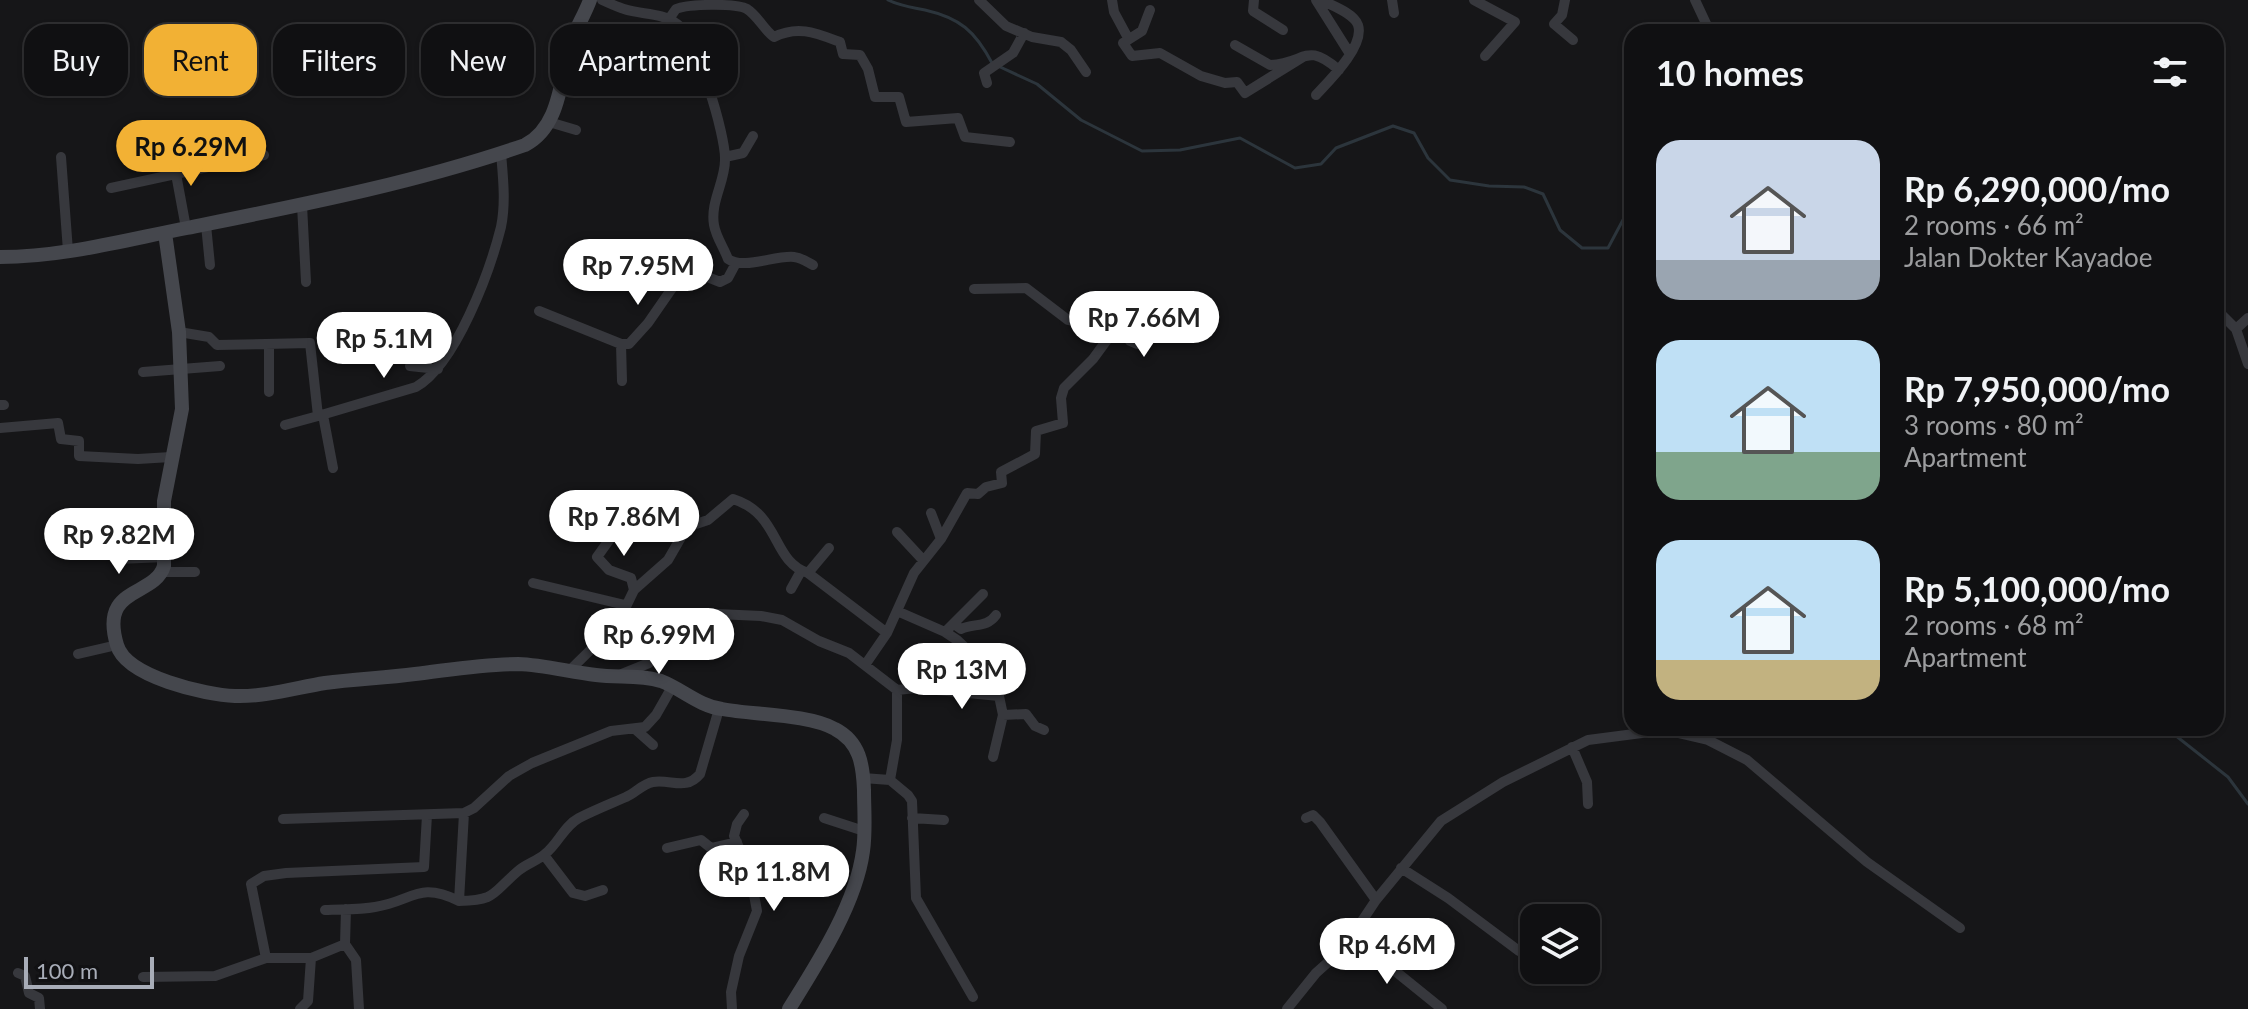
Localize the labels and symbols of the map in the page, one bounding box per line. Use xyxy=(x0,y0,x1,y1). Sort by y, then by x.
pin: Rp 6.29M xyxy=(108,120,274,188)
pin: Rp 7.95M xyxy=(555,239,721,307)
pin: Rp 7.66M xyxy=(1061,291,1227,359)
pin: Rp 5.1M xyxy=(310,312,458,380)
pin: Rp 7.86M xyxy=(541,490,707,558)
pin: Rp 9.82M xyxy=(36,508,202,576)
pin: Rp 6.99M xyxy=(576,608,742,676)
pin: Rp 13M xyxy=(897,643,1027,711)
pin: Rp 11.8M xyxy=(691,845,857,913)
pin: Rp 4.6M xyxy=(1313,918,1461,986)
scale bar xyxy=(24,953,154,989)

